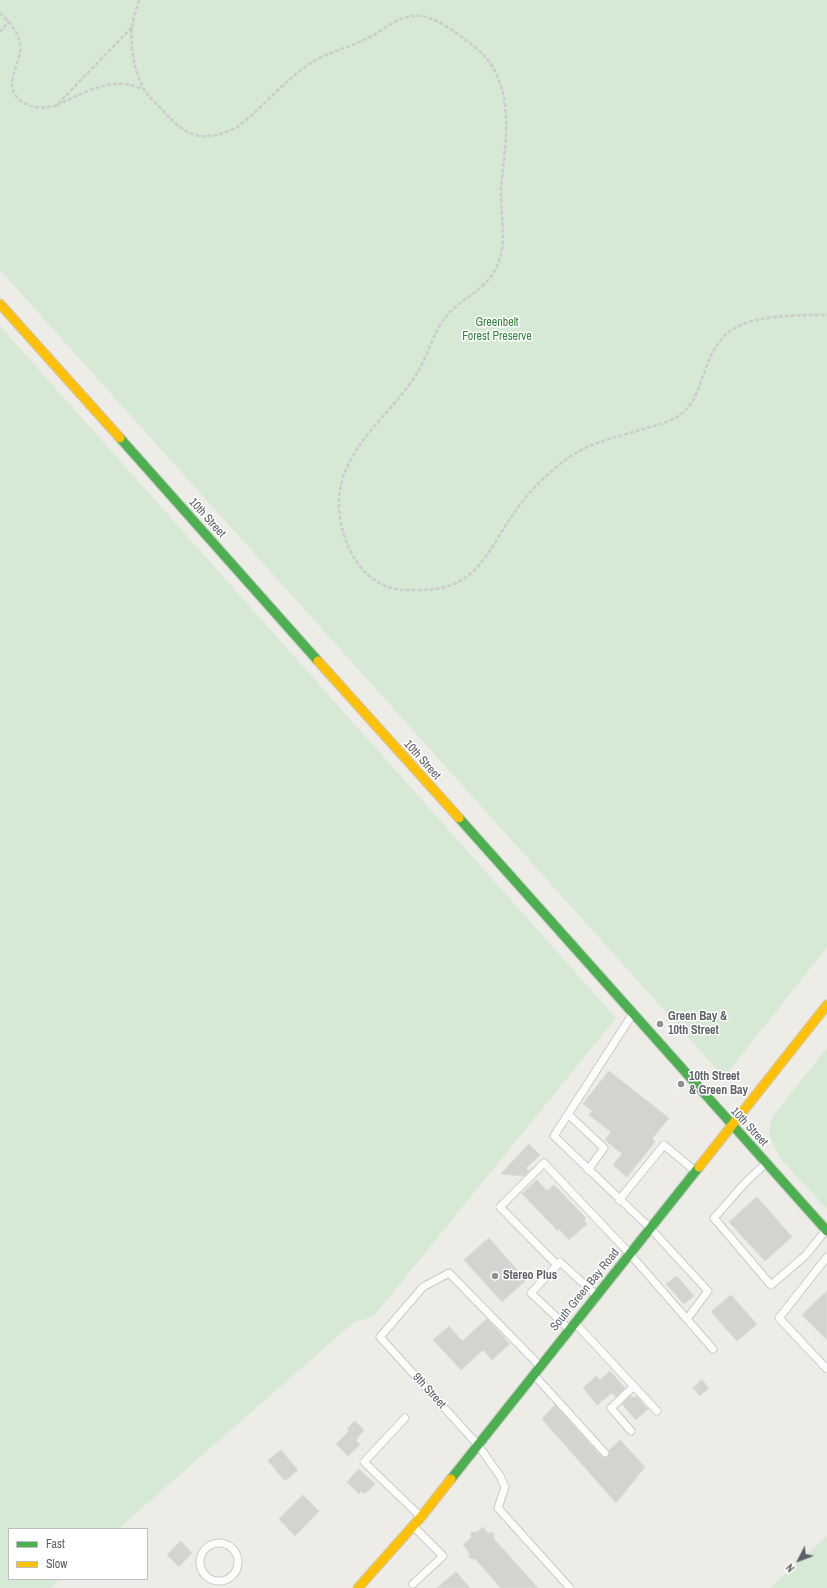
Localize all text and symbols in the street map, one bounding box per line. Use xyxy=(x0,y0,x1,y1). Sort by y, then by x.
park label: Greenbelt Forest Preserve xyxy=(462,316,532,344)
street label: 10th Street xyxy=(186,495,228,541)
street label: 10th Street xyxy=(401,737,443,783)
place label: Green Bay & 10th Street xyxy=(668,1010,727,1038)
marker: Green Bay & 10th Street xyxy=(655,1019,665,1029)
place label: 10th Street & Green Bay xyxy=(689,1070,748,1098)
marker: 10th Street & Green Bay xyxy=(676,1079,686,1089)
street label: 10th Street xyxy=(727,1104,771,1150)
street label: South Green Bay Road xyxy=(547,1246,623,1334)
place label: Stereo Plus xyxy=(503,1269,557,1283)
marker: Stereo Plus xyxy=(490,1271,500,1281)
street label: 9th Street xyxy=(409,1370,449,1412)
legend xyxy=(8,1528,148,1580)
text: Fast xyxy=(46,1536,65,1552)
north arrow xyxy=(779,1540,819,1580)
text: Slow xyxy=(46,1556,67,1572)
text: N xyxy=(783,1561,797,1575)

